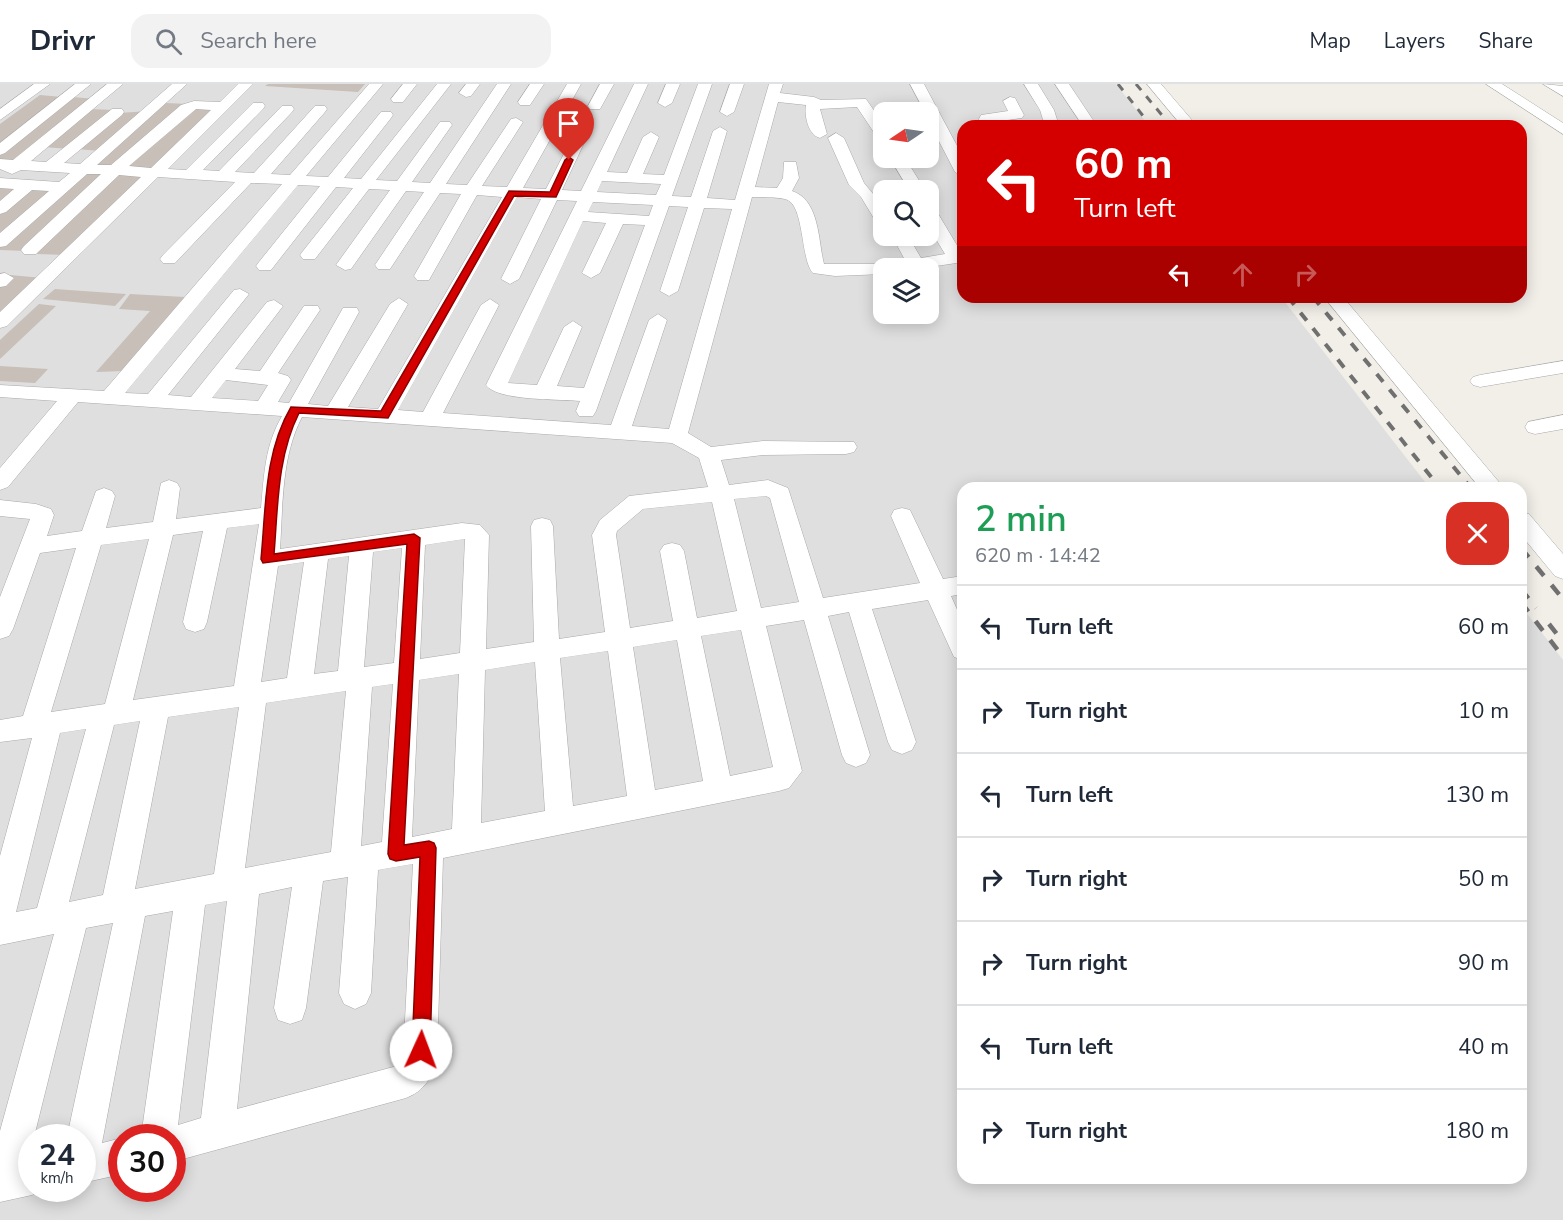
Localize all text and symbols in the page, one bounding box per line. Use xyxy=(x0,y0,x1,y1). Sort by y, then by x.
search box xyxy=(131,14,551,68)
text: Drivr xyxy=(30,22,95,60)
icon: search xyxy=(152,25,185,58)
text: Search here xyxy=(200,26,317,56)
text: Map xyxy=(1309,27,1351,55)
text: Layers xyxy=(1384,27,1445,55)
text: Share xyxy=(1478,27,1533,55)
pin xyxy=(543,98,594,160)
north arrow xyxy=(873,102,939,168)
map controls xyxy=(873,102,939,324)
icon: arrive xyxy=(552,107,585,140)
text: 60 m xyxy=(1074,136,1173,193)
icon: left xyxy=(975,144,1053,222)
button: search xyxy=(873,180,939,246)
text: Turn left xyxy=(1074,190,1175,227)
button: layers xyxy=(873,258,939,324)
icon: left xyxy=(1163,258,1196,291)
icon: ahead xyxy=(1226,258,1259,291)
icon: right xyxy=(1289,258,1322,291)
text: 2 min xyxy=(975,495,1067,544)
button: close xyxy=(1446,502,1509,565)
text: 620 m · 14:42 xyxy=(975,542,1101,569)
icon: left xyxy=(975,611,1008,644)
text: Turn left xyxy=(1026,612,1113,642)
text: 60 m xyxy=(1458,612,1509,642)
icon: right xyxy=(975,695,1008,728)
text: Turn right xyxy=(1026,696,1127,726)
text: 10 m xyxy=(1458,696,1509,726)
icon: left xyxy=(975,779,1008,812)
text: Turn left xyxy=(1026,780,1113,810)
text: 130 m xyxy=(1445,780,1509,810)
icon: right xyxy=(975,863,1008,896)
text: Turn right xyxy=(1026,864,1127,894)
text: 50 m xyxy=(1458,864,1509,894)
icon: right xyxy=(975,947,1008,980)
text: Turn right xyxy=(1026,948,1127,978)
text: 90 m xyxy=(1458,948,1509,978)
position arrow xyxy=(389,1018,453,1082)
icon: left xyxy=(975,1031,1008,1064)
text: Turn left xyxy=(1026,1032,1113,1062)
text: 40 m xyxy=(1458,1032,1509,1062)
icon: right xyxy=(975,1115,1008,1148)
text: Turn right xyxy=(1026,1116,1127,1146)
text: 180 m xyxy=(1445,1116,1509,1146)
speed limit sign: 30 xyxy=(108,1124,186,1202)
text: 24 xyxy=(39,1135,75,1176)
text: km/h xyxy=(40,1168,74,1188)

